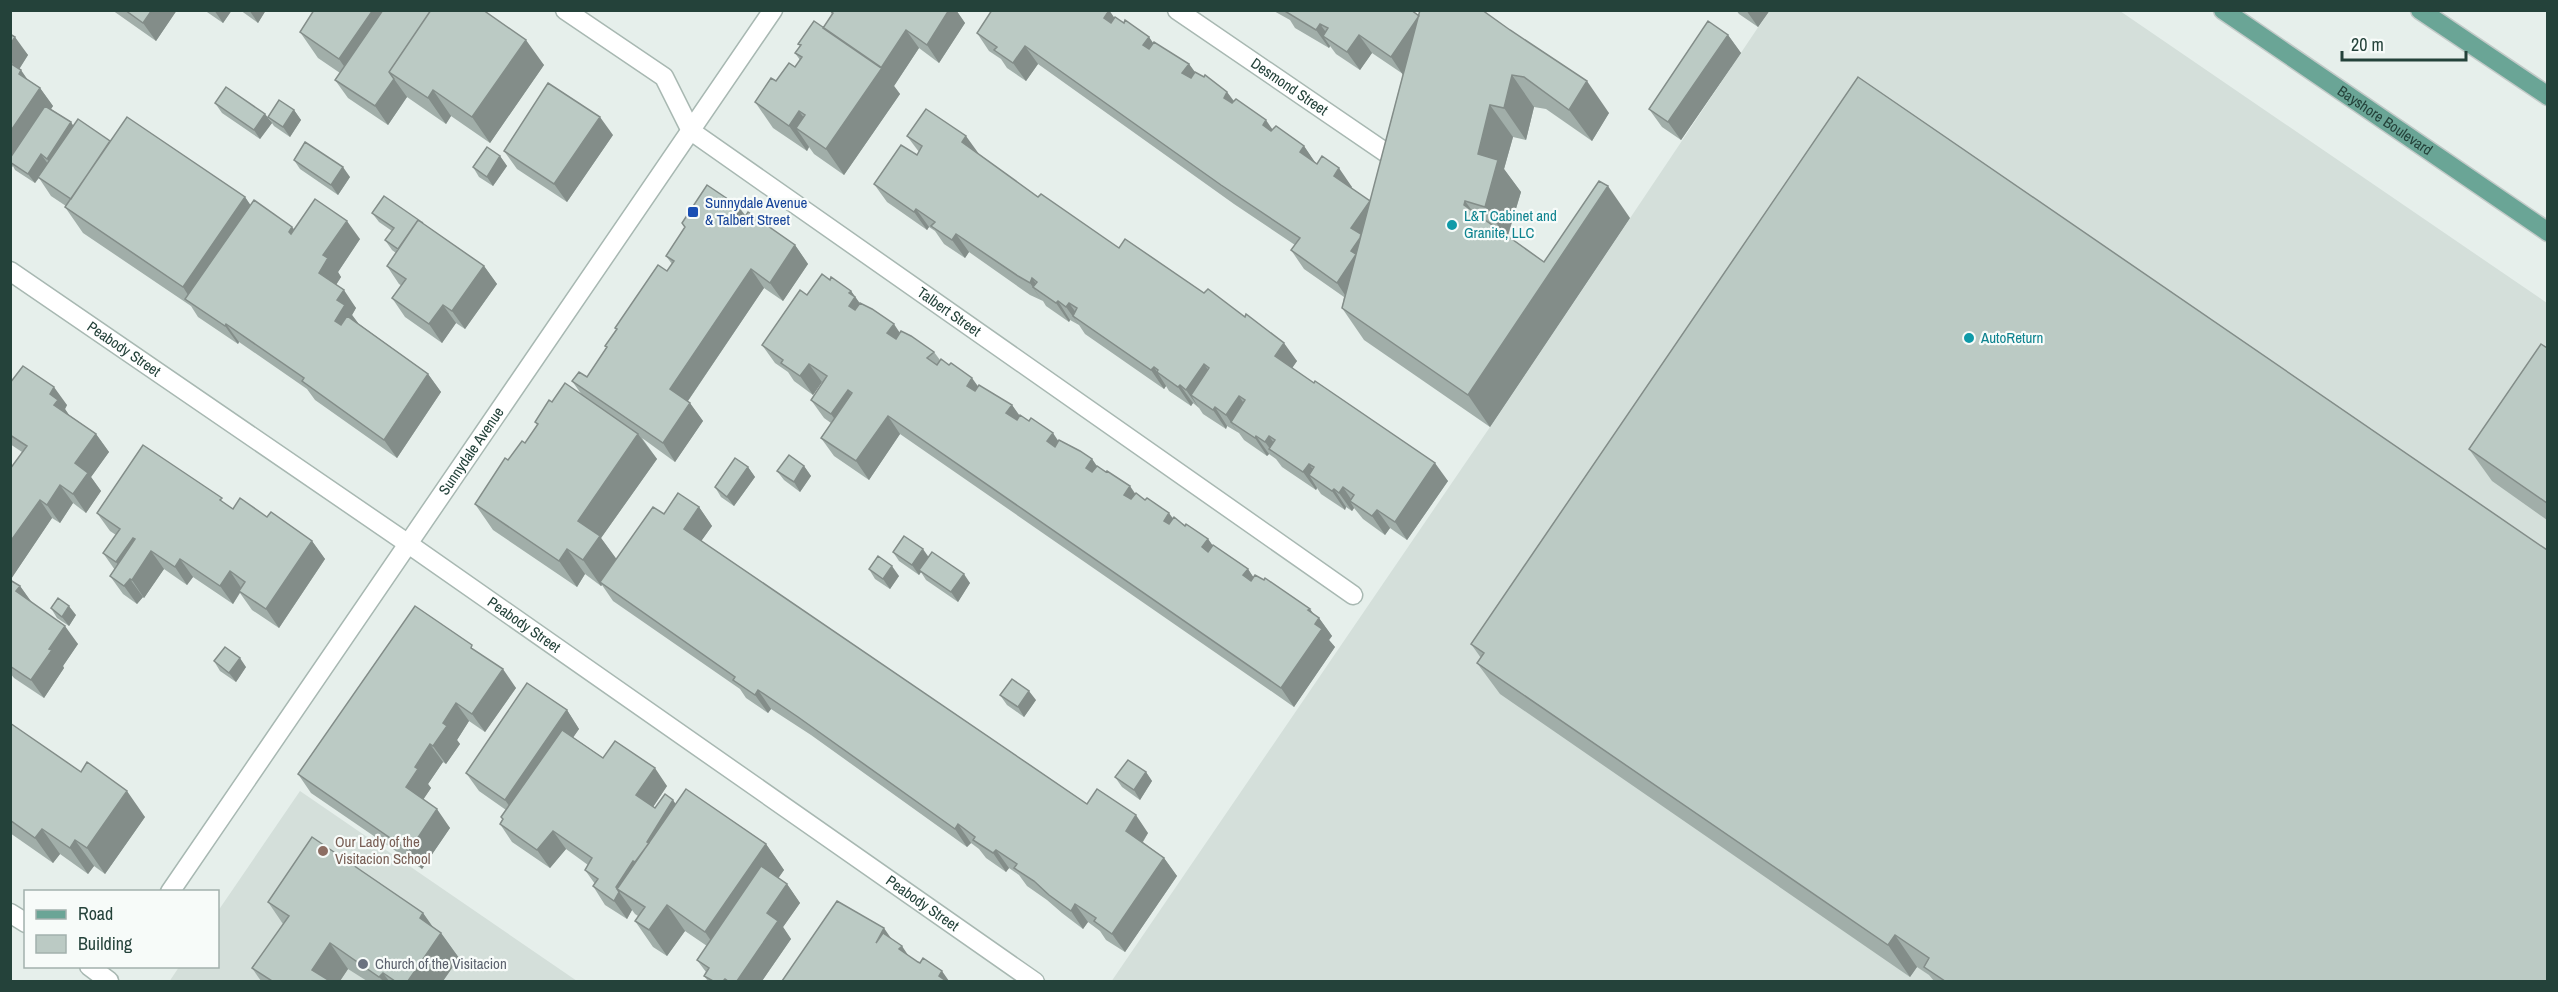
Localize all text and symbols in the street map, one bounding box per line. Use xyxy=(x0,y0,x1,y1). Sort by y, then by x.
scale bar xyxy=(2342,24,2466,62)
text: 20 m xyxy=(2351,32,2384,57)
street label: Desmond Street xyxy=(1247,53,1333,120)
street label: Bayshore Boulevard xyxy=(2333,80,2437,160)
place label: Sunnydale Avenue & Talbert Street xyxy=(705,192,808,230)
marker: Sunnydale Avenue & Talbert Street xyxy=(686,205,700,219)
place label: L&T Cabinet and Granite, LLC xyxy=(1464,205,1557,243)
marker: L&T Cabinet and Granite, LLC xyxy=(1445,218,1459,232)
street label: Talbert Street xyxy=(913,282,986,341)
street label: Peabody Street xyxy=(83,316,166,382)
place label: AutoReturn xyxy=(1980,327,2043,348)
marker: AutoReturn xyxy=(1962,331,1976,345)
street label: Sunnydale Avenue xyxy=(433,403,509,499)
street label: Peabody Street xyxy=(483,591,566,658)
place label: Our Lady of the Visitacion School xyxy=(335,831,431,869)
marker: Our Lady of the Visitacion School xyxy=(316,844,330,858)
street label: Peabody Street xyxy=(882,870,964,936)
legend xyxy=(24,890,219,968)
text: Road xyxy=(78,901,113,926)
text: Building xyxy=(78,931,133,956)
place label: Church of the Visitacion xyxy=(375,953,507,974)
marker: Church of the Visitacion xyxy=(356,957,370,971)

